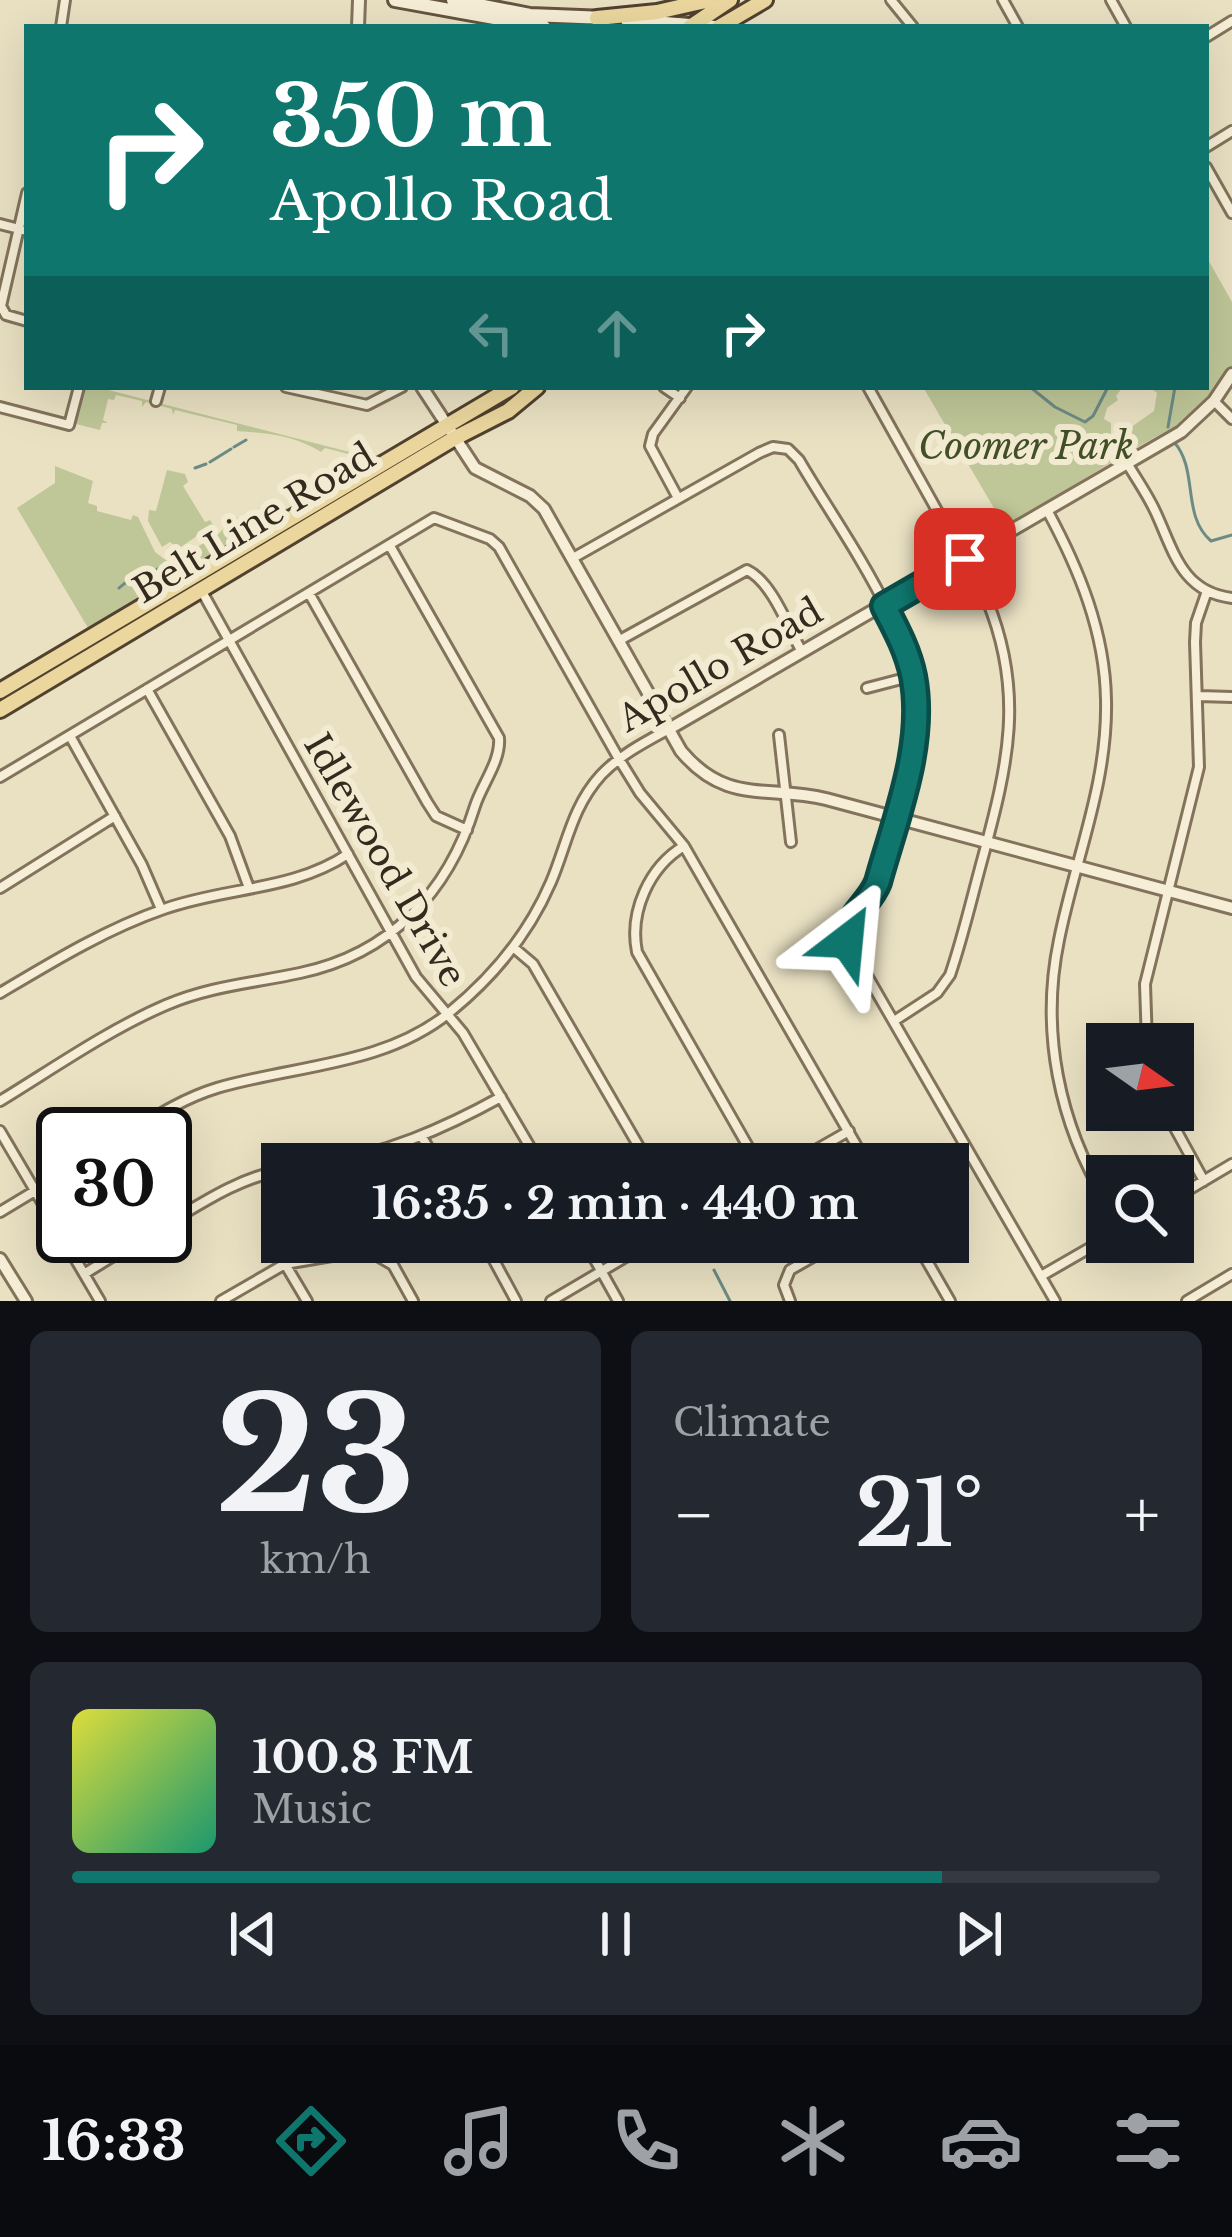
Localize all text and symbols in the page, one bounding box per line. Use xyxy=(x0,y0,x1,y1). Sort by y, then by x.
text: 350 m xyxy=(270,65,552,169)
icon: right xyxy=(72,72,228,228)
text: Apollo Road xyxy=(270,168,613,235)
icon: left xyxy=(458,300,524,366)
icon: ahead xyxy=(584,300,650,366)
icon: right xyxy=(710,300,776,366)
park label: Coomer Park xyxy=(918,424,1134,469)
street label: Belt Line Road xyxy=(125,433,383,613)
pin xyxy=(914,508,1016,610)
icon: arrive xyxy=(932,526,998,592)
street label: Apollo Road xyxy=(609,588,830,742)
street label: Idlewood Drive xyxy=(294,725,476,995)
position arrow xyxy=(784,878,910,1004)
north arrow xyxy=(1086,1023,1194,1131)
map controls xyxy=(1086,1023,1194,1263)
speed limit sign: 30 xyxy=(36,1107,192,1263)
button: search xyxy=(1086,1155,1194,1263)
text: 16:35 · 2 min · 440 m xyxy=(372,1175,858,1231)
text: 23 xyxy=(215,1360,416,1553)
text: Climate xyxy=(673,1398,831,1447)
text: 21° xyxy=(855,1459,983,1570)
text: − xyxy=(673,1474,715,1556)
text: + xyxy=(1124,1474,1160,1556)
text: km/h xyxy=(260,1535,371,1584)
text: 100.8 FM xyxy=(252,1729,473,1785)
text: Music xyxy=(252,1785,372,1834)
icon: previous xyxy=(220,1901,286,1967)
icon: pause xyxy=(583,1901,649,1967)
icon: next xyxy=(946,1901,1012,1967)
icon: directions xyxy=(269,2099,353,2183)
icon: music xyxy=(437,2099,521,2183)
icon: phone xyxy=(604,2099,688,2183)
icon: climate xyxy=(771,2099,855,2183)
icon: car xyxy=(939,2099,1023,2183)
icon: filters xyxy=(1106,2099,1190,2183)
text: 16:33 xyxy=(42,2108,186,2175)

